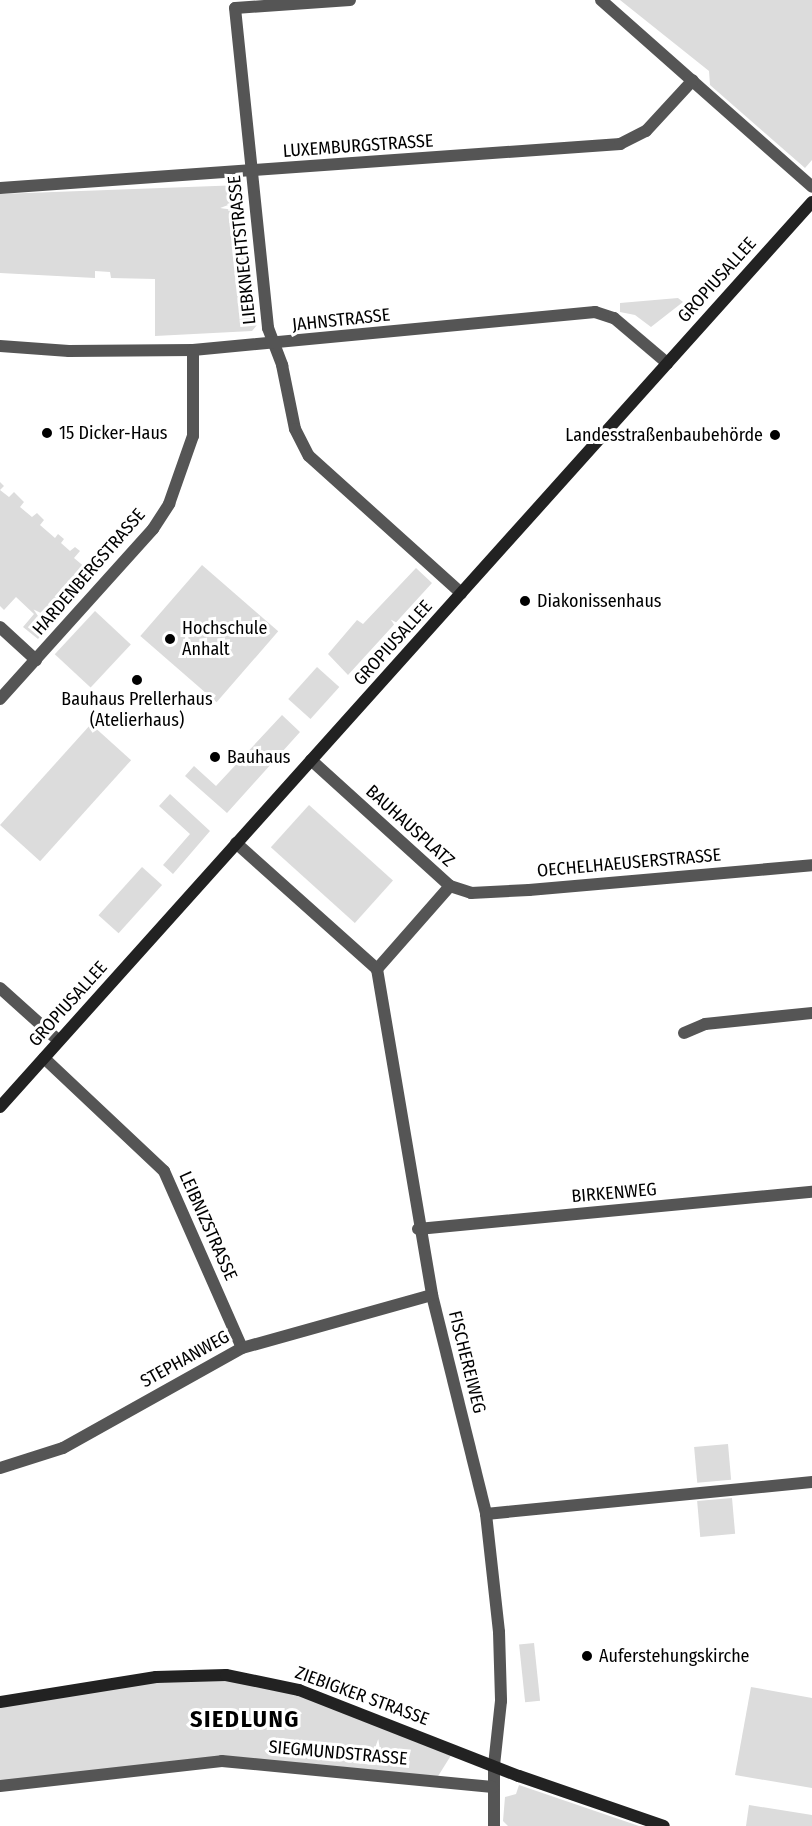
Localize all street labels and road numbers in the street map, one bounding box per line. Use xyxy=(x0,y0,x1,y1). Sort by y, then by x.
street label: LUXEMBURGSTRASSE xyxy=(282,130,434,162)
street label: LIEBKNECHTSTRASSE xyxy=(223,174,261,326)
street label: GROPIUSALLEE xyxy=(673,233,761,327)
street label: JAHNSTRASSE xyxy=(291,304,391,336)
street label: HARDENBERGSTRASSE xyxy=(28,504,150,640)
street label: GROPIUSALLEE xyxy=(349,596,437,690)
street label: BAUHAUSPLATZ xyxy=(361,781,459,871)
street label: OECHELHAEUSERSTRASSE xyxy=(536,844,722,882)
street label: GROPIUSALLEE xyxy=(24,957,112,1051)
street label: LEIBNIZSTRASSE xyxy=(174,1168,242,1284)
street label: BIRKENWEG xyxy=(571,1179,657,1207)
street label: FISCHEREIWEG xyxy=(444,1308,490,1416)
street label: STEPHANWEG xyxy=(137,1326,233,1392)
street label: ZIEBIGKER STRASSE xyxy=(292,1662,432,1730)
street label: SIEGMUNDSTRASSE xyxy=(268,1736,408,1770)

